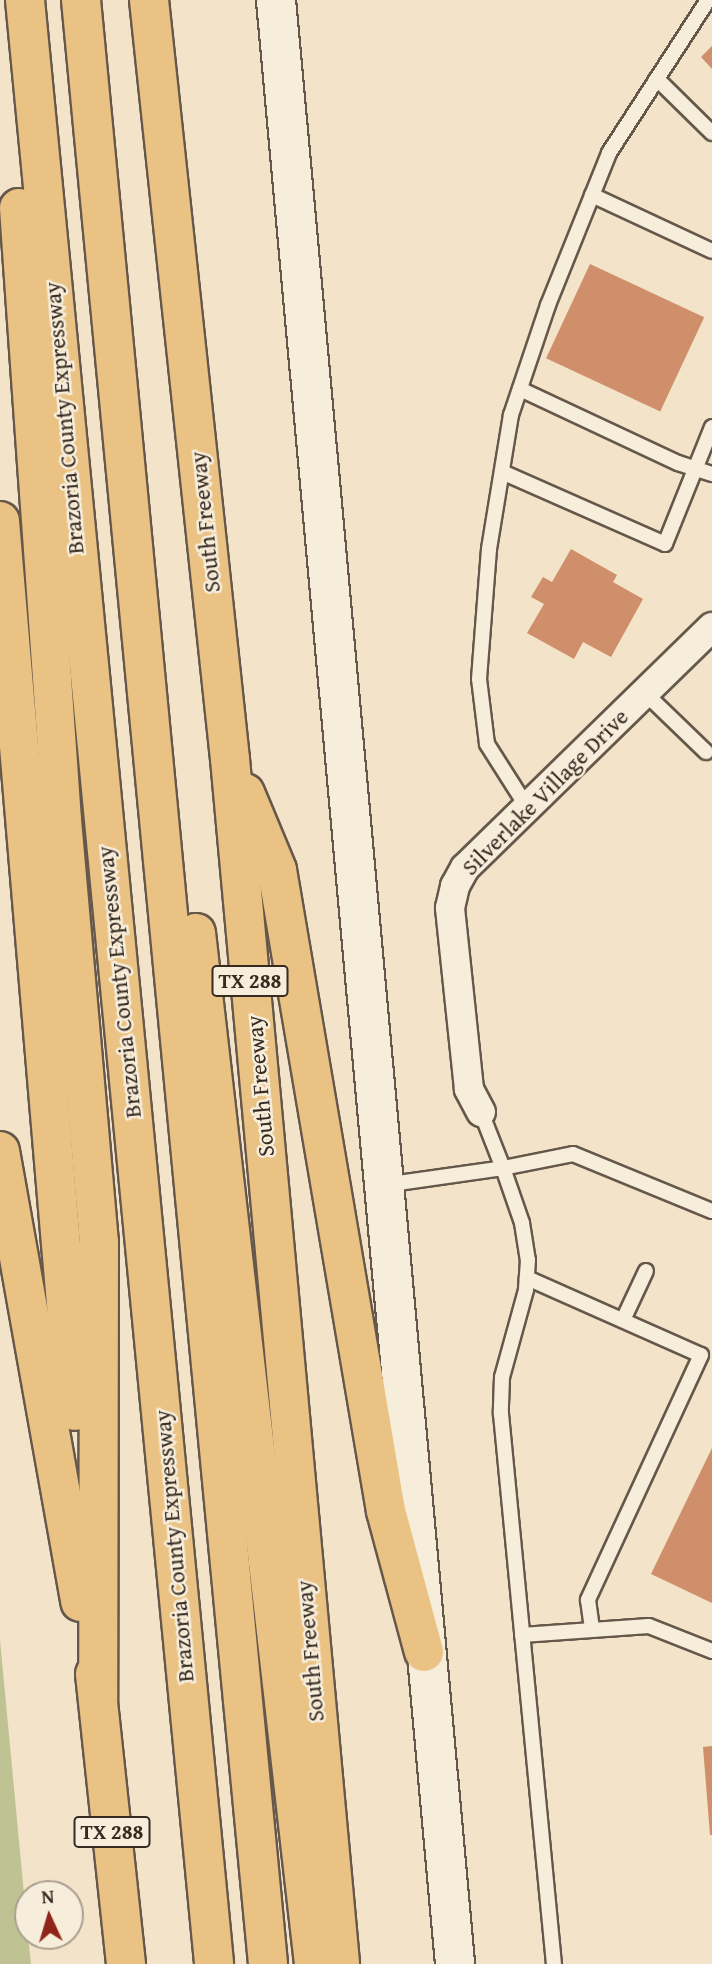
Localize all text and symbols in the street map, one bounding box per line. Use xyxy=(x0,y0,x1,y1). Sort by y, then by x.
street label: Brazoria County Expressway xyxy=(38,281,90,555)
street label: South Freeway xyxy=(184,450,226,594)
street label: Silverlake Village Drive xyxy=(456,703,634,881)
street label: Brazoria County Expressway xyxy=(91,845,147,1119)
road number: TX 288 xyxy=(212,964,288,998)
street label: South Freeway xyxy=(240,1014,280,1158)
street label: Brazoria County Expressway xyxy=(148,1409,200,1683)
street label: South Freeway xyxy=(290,1579,330,1723)
road number: TX 288 xyxy=(74,1814,150,1850)
north arrow xyxy=(14,1880,84,1950)
text: N xyxy=(40,1882,55,1910)

